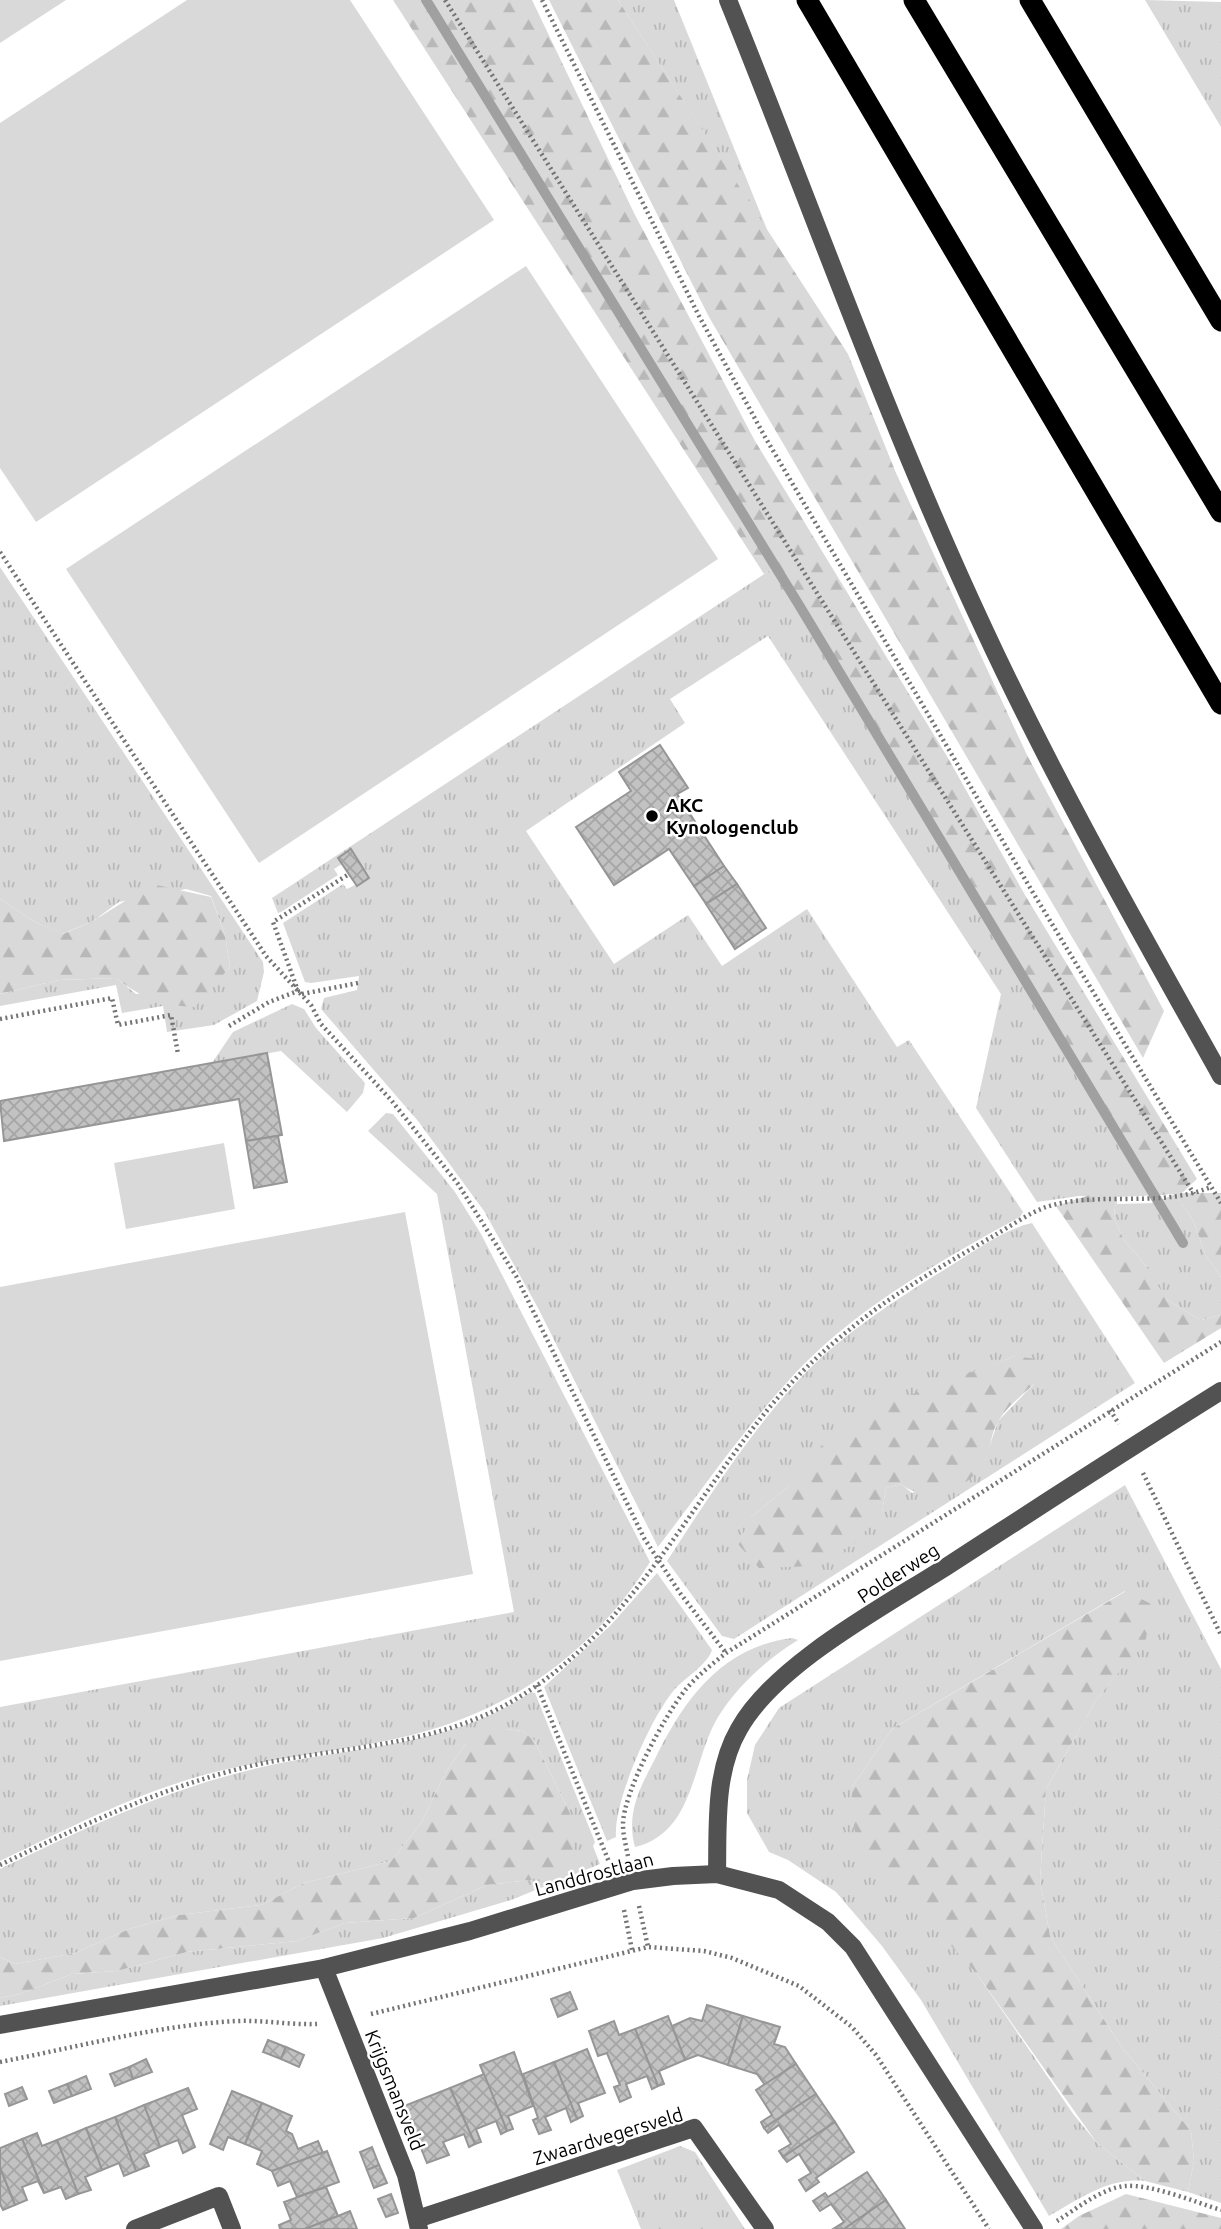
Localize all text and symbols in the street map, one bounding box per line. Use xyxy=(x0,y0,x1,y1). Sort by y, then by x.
place label: AKC Kynologenclub xyxy=(666,794,799,838)
marker: AKC Kynologenclub xyxy=(644,808,660,824)
street label: Polderweg xyxy=(853,1539,943,1607)
street label: Landdrostlaan xyxy=(532,1848,656,1900)
street label: Krijgsmansveld xyxy=(361,2026,429,2154)
street label: Zwaardvegersveld xyxy=(530,2103,686,2169)

